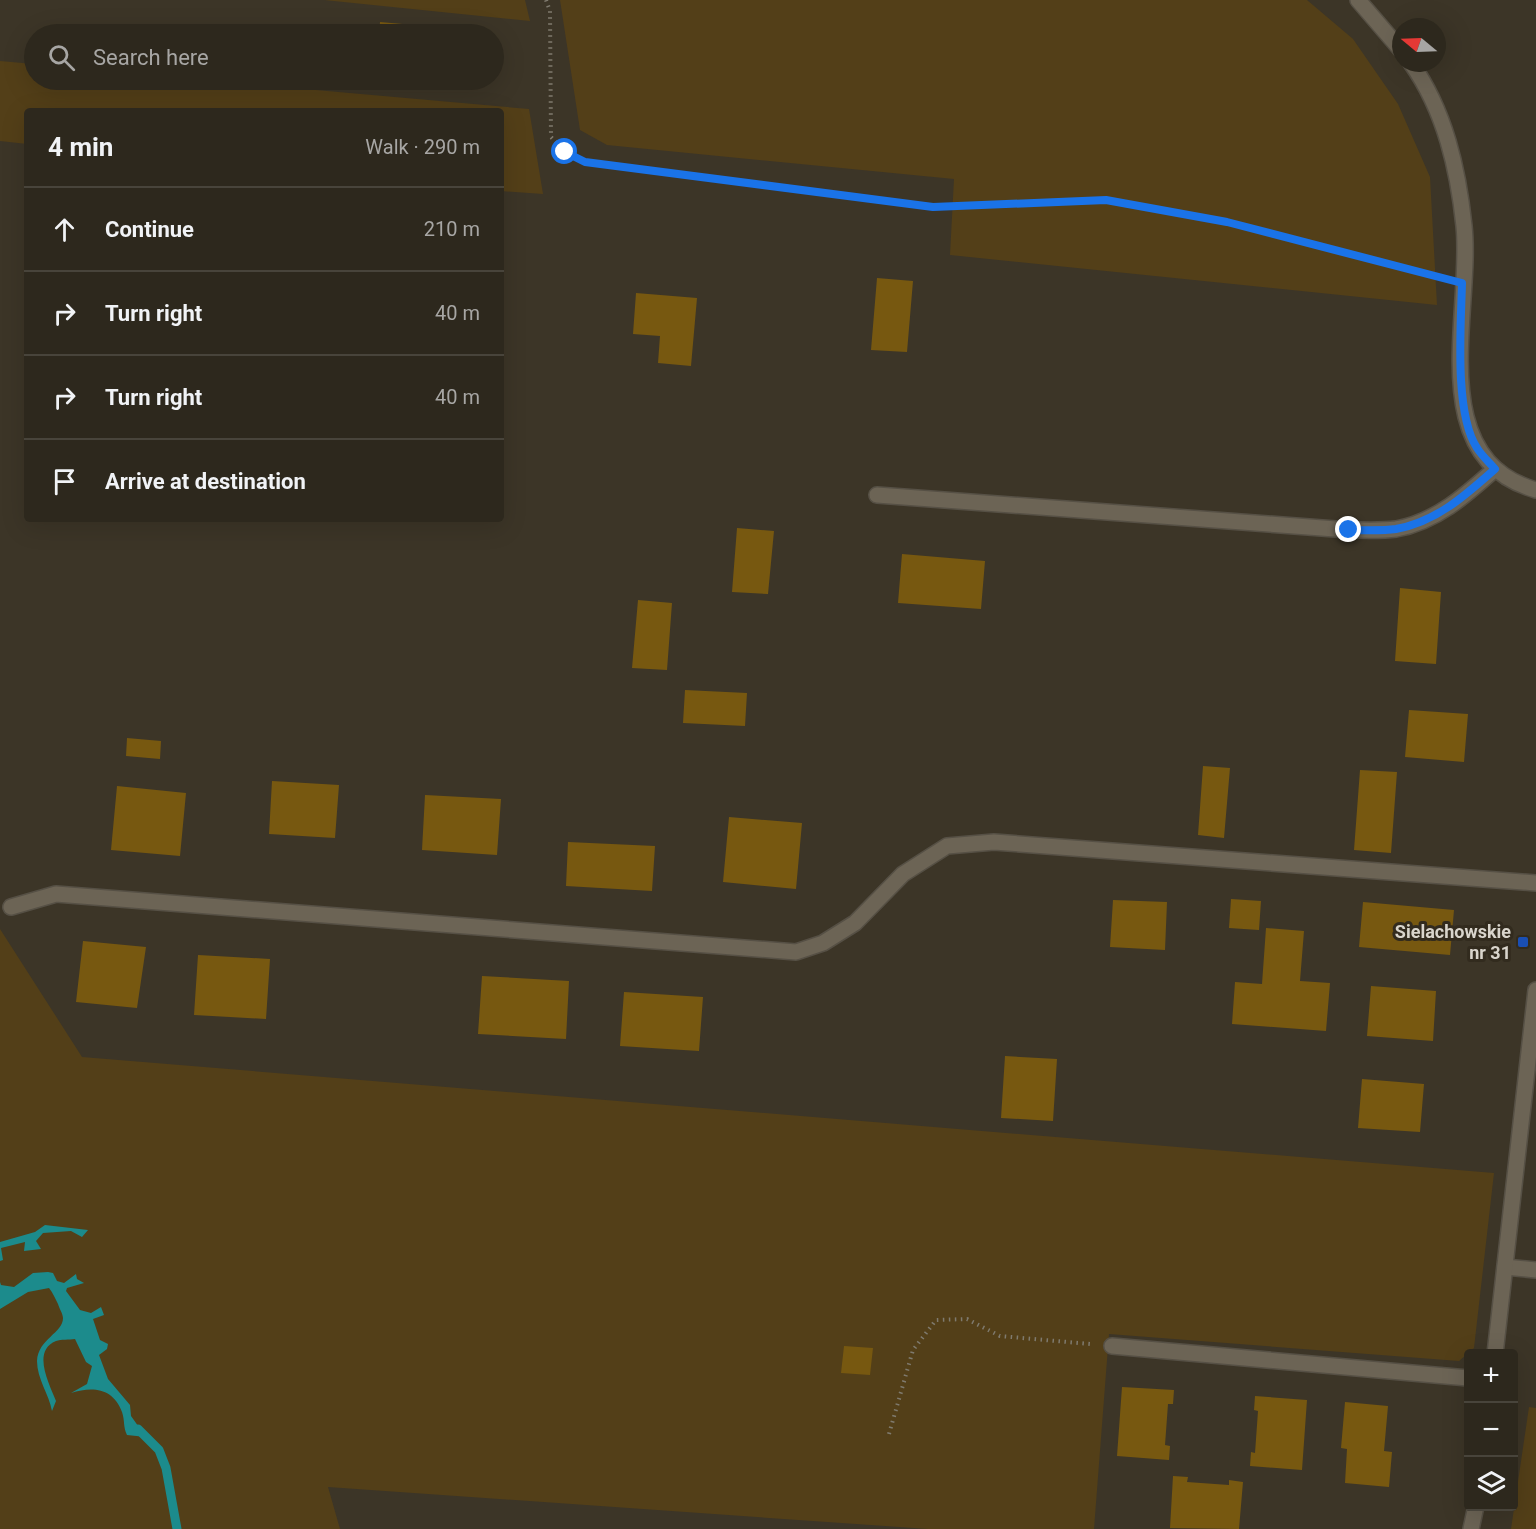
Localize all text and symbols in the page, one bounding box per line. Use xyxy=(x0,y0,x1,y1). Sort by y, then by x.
north arrow xyxy=(1392,18,1446,72)
search box xyxy=(24,24,504,90)
icon: search xyxy=(45,41,78,74)
text: Search here xyxy=(93,45,209,70)
text: 4 min xyxy=(48,132,113,162)
text: Walk · 290 m xyxy=(365,135,480,159)
route start xyxy=(551,138,577,164)
icon: ahead xyxy=(48,213,81,246)
text: Continue xyxy=(105,217,194,242)
text: 210 m xyxy=(424,217,480,241)
icon: right xyxy=(48,297,81,330)
text: Turn right xyxy=(105,301,202,326)
text: 40 m xyxy=(435,301,480,325)
icon: right xyxy=(48,381,81,414)
text: Turn right xyxy=(105,385,202,410)
text: 40 m xyxy=(435,385,480,409)
icon: arrive xyxy=(48,465,81,498)
text: Arrive at destination xyxy=(105,469,306,494)
route end xyxy=(1335,516,1361,542)
place label: Sielachowskie nr 31 xyxy=(1395,921,1511,963)
marker: Sielachowskie nr 31 xyxy=(1516,935,1530,949)
map controls xyxy=(1464,1349,1518,1511)
button: + xyxy=(1464,1349,1518,1403)
button: − xyxy=(1464,1403,1518,1457)
button: layers xyxy=(1464,1457,1518,1511)

